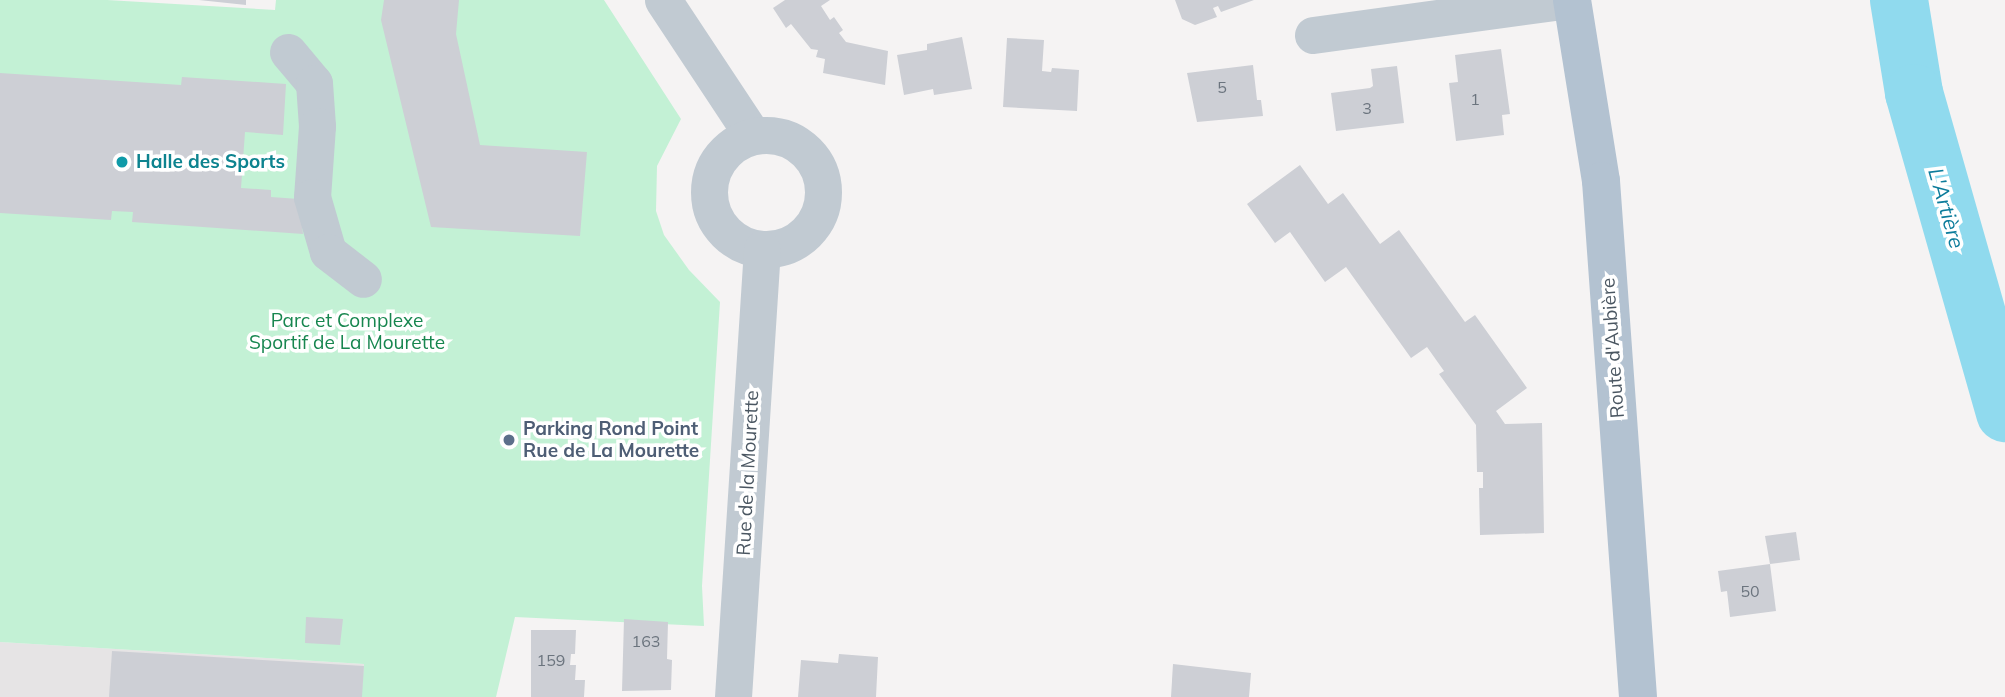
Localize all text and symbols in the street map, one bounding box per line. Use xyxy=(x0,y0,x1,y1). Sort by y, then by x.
house number: 5 xyxy=(1217,77,1227,97)
house number: 1 xyxy=(1470,89,1480,109)
house number: 3 xyxy=(1362,98,1372,118)
place label: Halle des Sports xyxy=(136,151,285,173)
marker: Halle des Sports xyxy=(114,154,130,170)
water label: L'Artière xyxy=(1924,165,1970,251)
street label: Route d'Aubière xyxy=(1597,277,1629,419)
park label: Parc et Complexe Sportif de La Mourette xyxy=(249,310,445,354)
street label: Rue de la Mourette xyxy=(732,390,764,556)
place label: Parking Rond Point Rue de La Mourette xyxy=(523,418,699,462)
marker: Parking Rond Point Rue de La Mourette xyxy=(501,432,517,448)
house number: 50 xyxy=(1740,581,1760,601)
house number: 163 xyxy=(632,631,660,651)
house number: 159 xyxy=(537,650,565,670)

